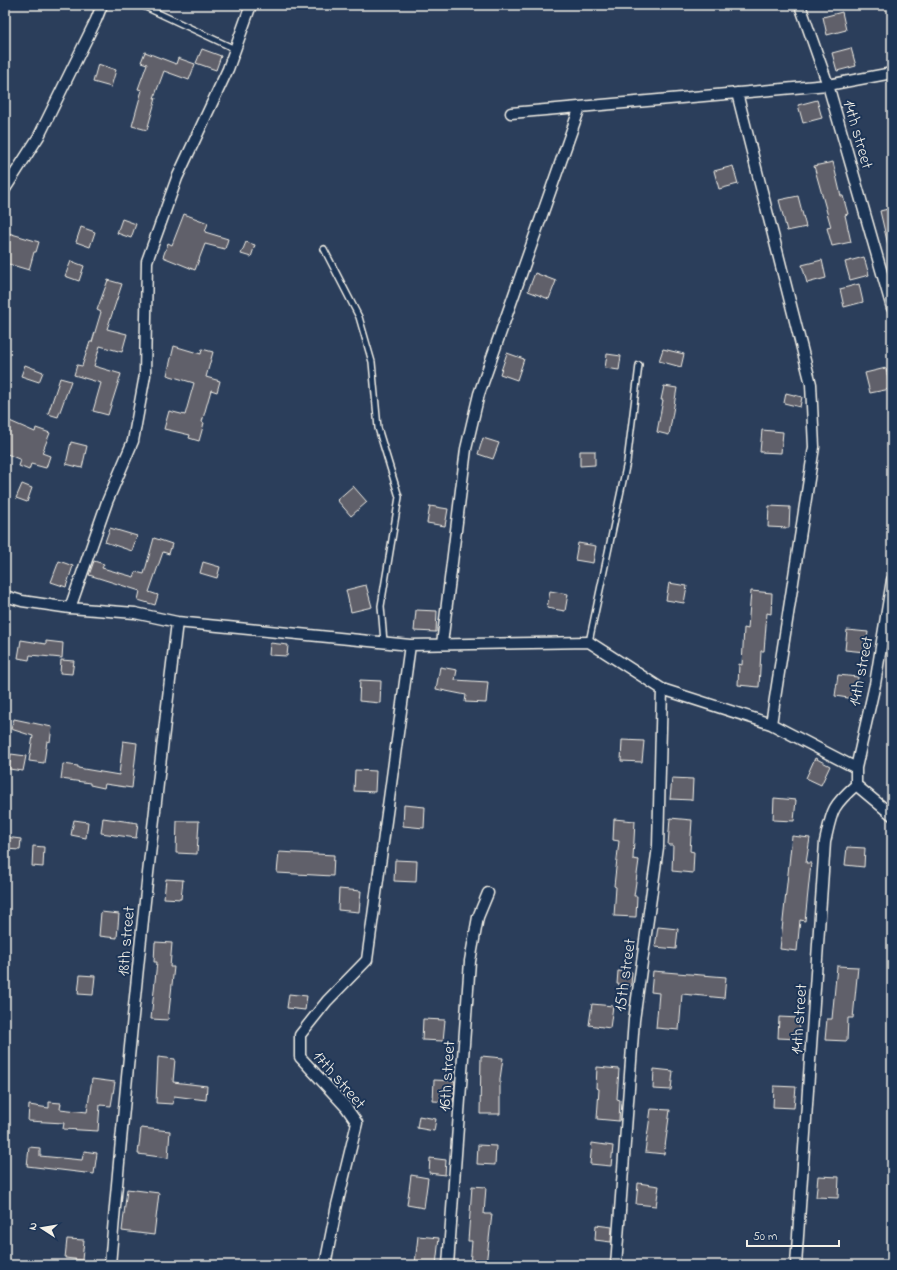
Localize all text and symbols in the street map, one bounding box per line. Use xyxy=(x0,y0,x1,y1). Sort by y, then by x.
street label: 14th street xyxy=(836,97,879,172)
street label: 14th street xyxy=(842,634,881,709)
street label: 18th street xyxy=(111,905,142,977)
street label: 15th street xyxy=(608,937,643,1013)
street label: 14th street xyxy=(785,983,814,1055)
street label: 16th street xyxy=(433,1039,462,1113)
street label: 17th street xyxy=(306,1045,372,1115)
north arrow xyxy=(22,1208,62,1248)
text: N xyxy=(25,1221,42,1231)
scale bar xyxy=(747,1222,839,1248)
text: 50 m xyxy=(753,1228,777,1246)

